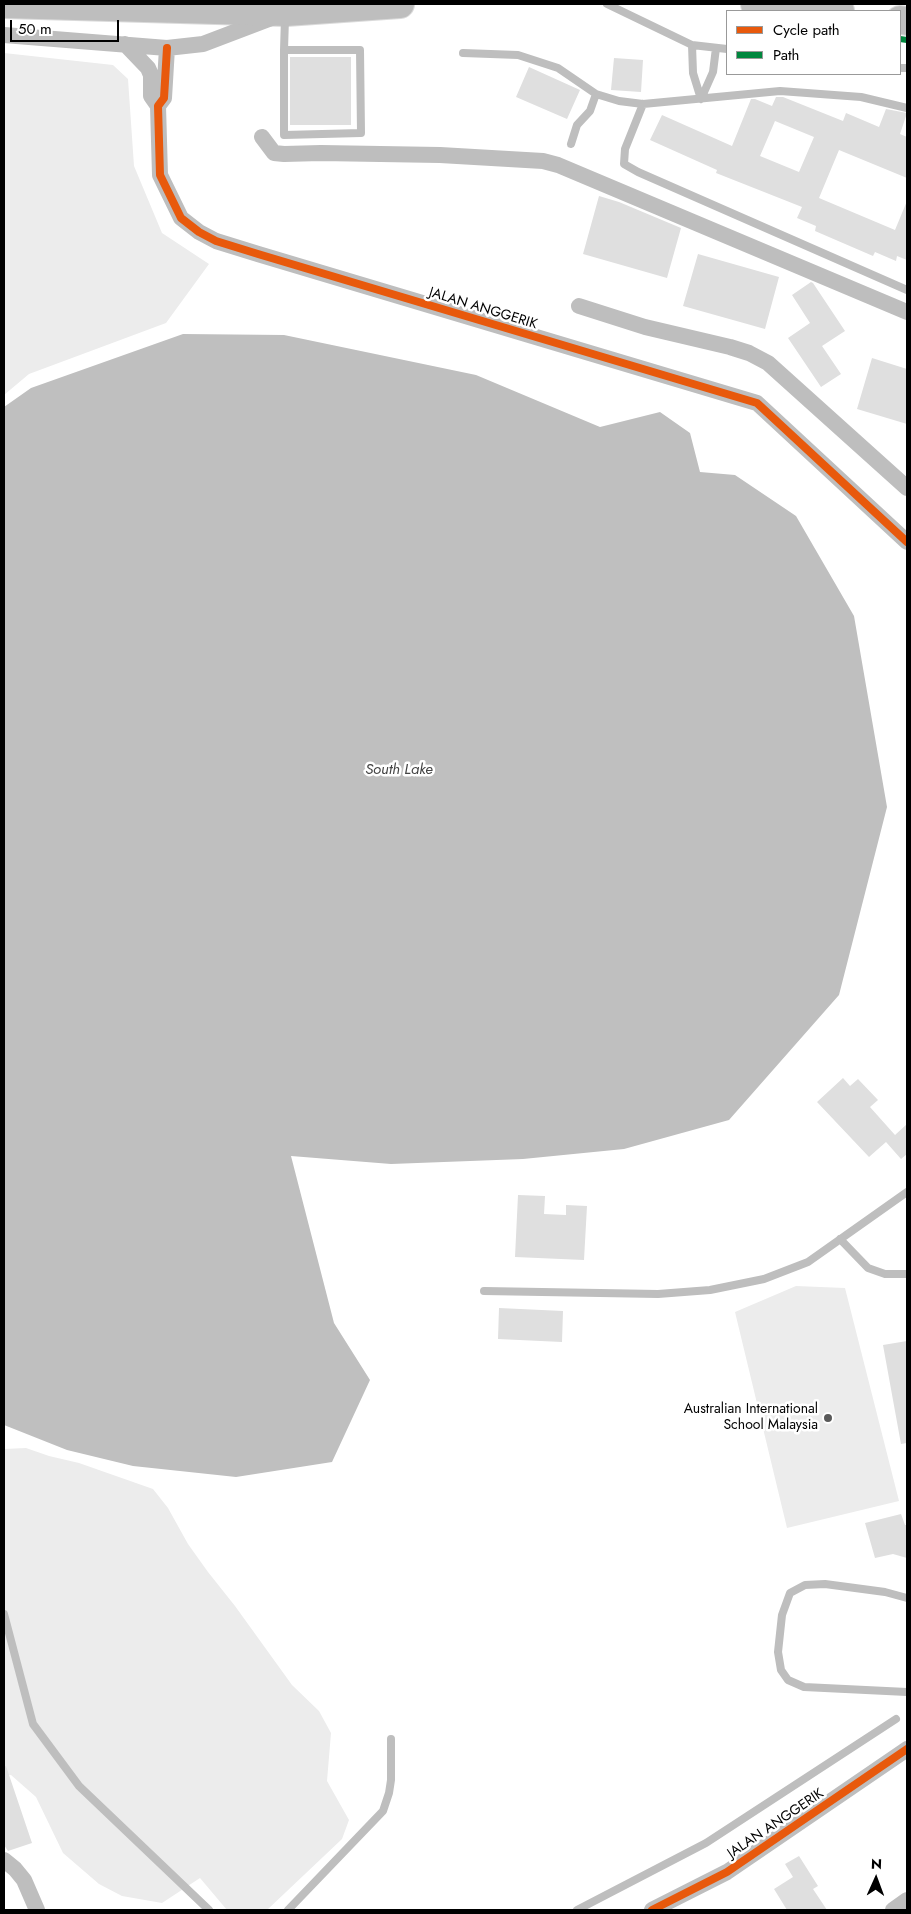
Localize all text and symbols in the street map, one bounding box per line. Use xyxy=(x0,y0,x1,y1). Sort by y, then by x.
scale bar xyxy=(12,10,121,42)
legend xyxy=(726,10,901,75)
text: 50 m xyxy=(18,18,52,40)
text: Cycle path xyxy=(773,19,840,41)
text: Path xyxy=(773,44,799,66)
street label: JALAN ANGGERIK xyxy=(427,285,539,333)
water label: South Lake xyxy=(365,761,433,779)
place label: Australian International School Malaysia xyxy=(684,1402,818,1434)
marker: Australian International School Malaysia xyxy=(822,1412,834,1424)
street label: JALAN ANGGERIK xyxy=(725,1786,827,1862)
north arrow xyxy=(851,1854,901,1904)
text: N xyxy=(871,1854,882,1874)

